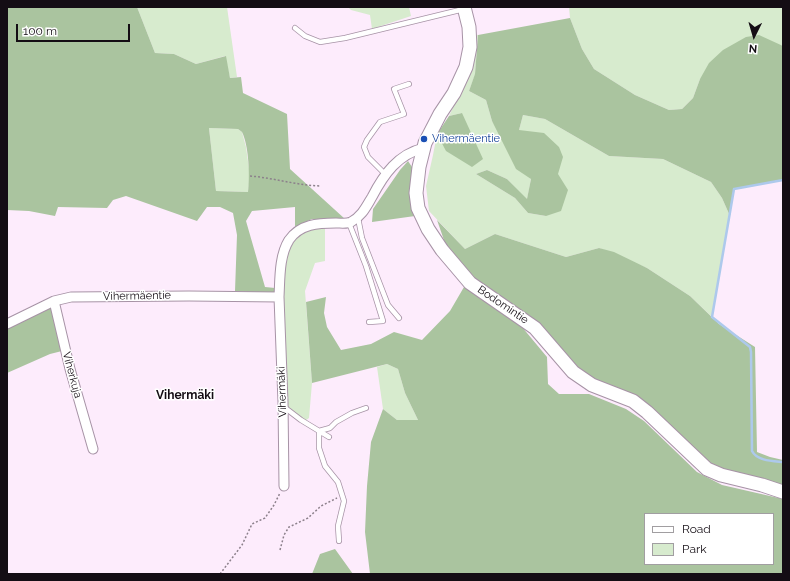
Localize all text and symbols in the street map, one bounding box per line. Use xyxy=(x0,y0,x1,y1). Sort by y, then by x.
scale bar xyxy=(18,16,132,42)
north arrow xyxy=(734,16,774,56)
text: 100 m xyxy=(23,24,57,38)
text: N xyxy=(748,42,758,55)
place label: Vihermäentie xyxy=(432,132,500,146)
marker: Vihermäentie xyxy=(419,134,429,144)
street label: Bodomintie xyxy=(475,283,531,327)
street label: Vihermäentie xyxy=(103,289,171,303)
street label: Viherkuja xyxy=(59,350,85,400)
street label: Vihermäki xyxy=(275,366,289,418)
district label: Vihermäki xyxy=(156,388,214,402)
legend xyxy=(644,513,774,565)
text: Road xyxy=(682,522,711,536)
text: Park xyxy=(682,542,707,556)

